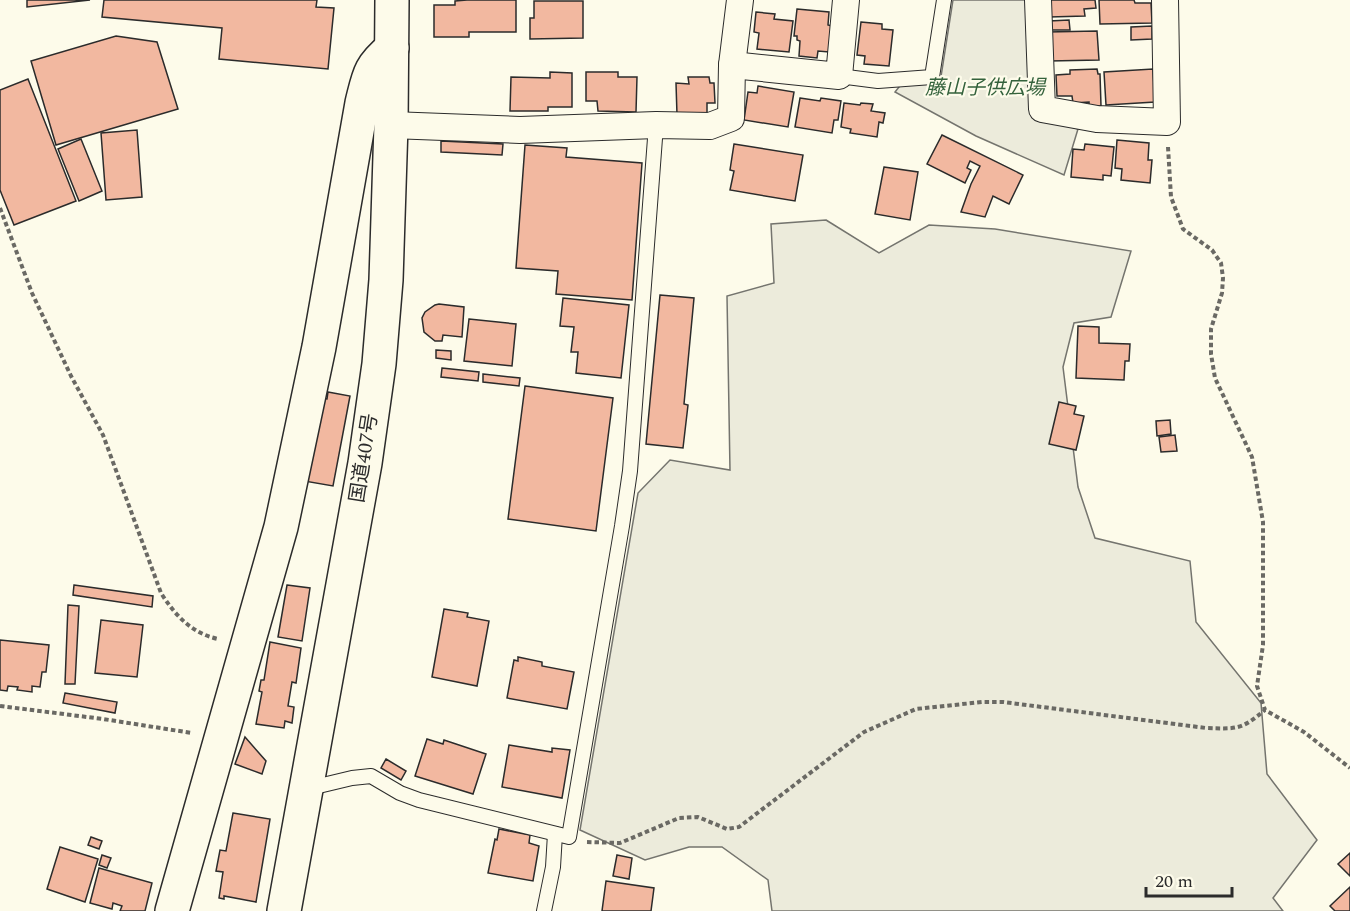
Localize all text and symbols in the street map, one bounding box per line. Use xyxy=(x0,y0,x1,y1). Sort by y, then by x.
park label: 藤山子供広場 xyxy=(925,73,1047,103)
street label: 国道407号 xyxy=(342,411,386,505)
scale bar xyxy=(1146,860,1232,898)
text: 20 m xyxy=(1155,868,1193,895)

